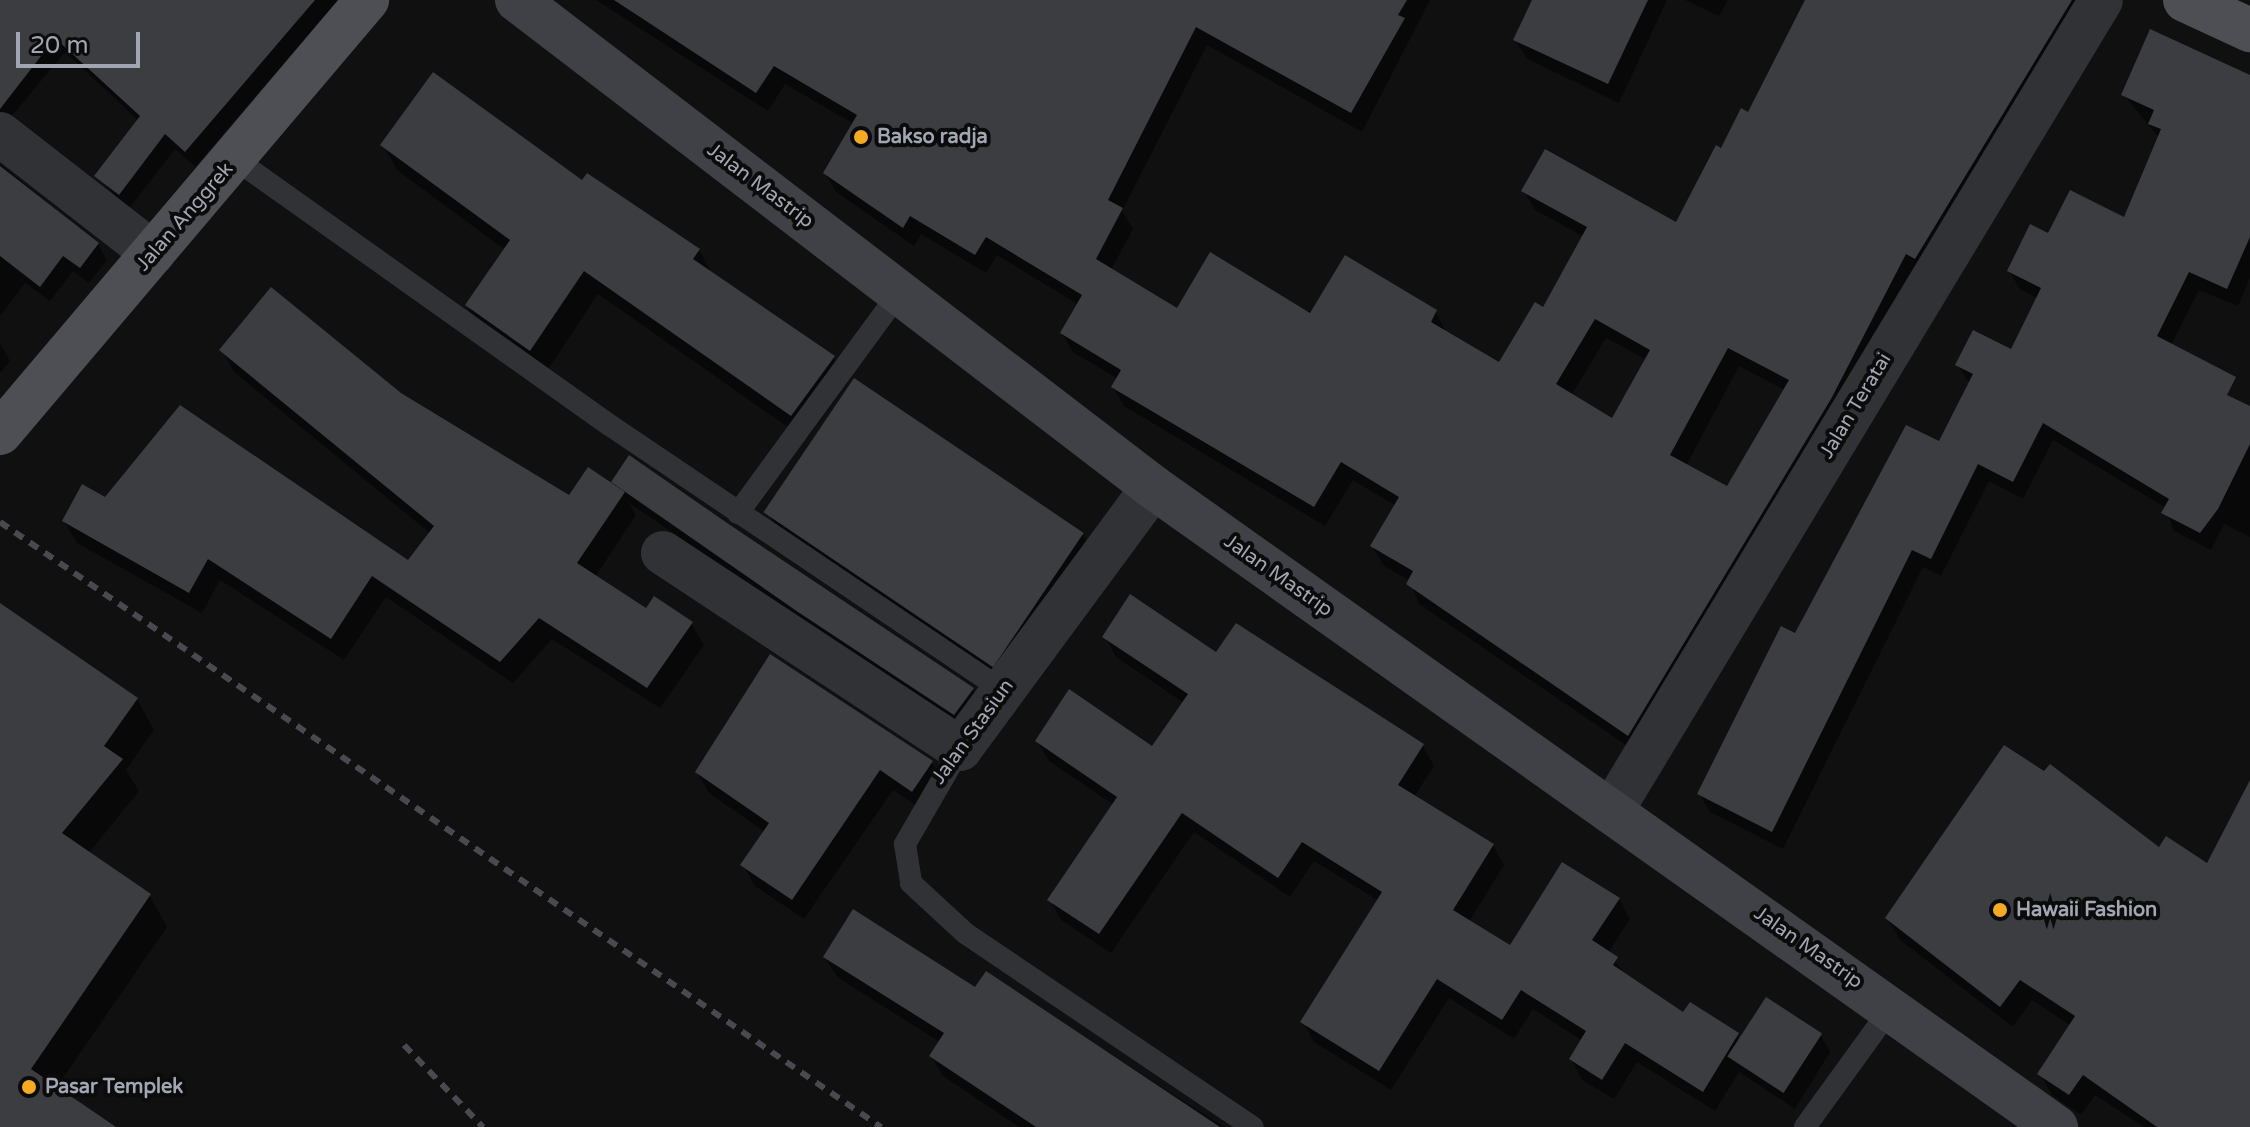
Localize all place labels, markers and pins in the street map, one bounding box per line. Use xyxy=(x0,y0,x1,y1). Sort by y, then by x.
place label: Bakso radja xyxy=(877,125,988,149)
marker: Bakso radja xyxy=(852,128,870,146)
place label: Hawaii Fashion xyxy=(2016,898,2157,922)
marker: Hawaii Fashion xyxy=(1991,901,2009,919)
place label: Pasar Templek xyxy=(45,1075,183,1099)
marker: Pasar Templek xyxy=(20,1078,38,1096)

